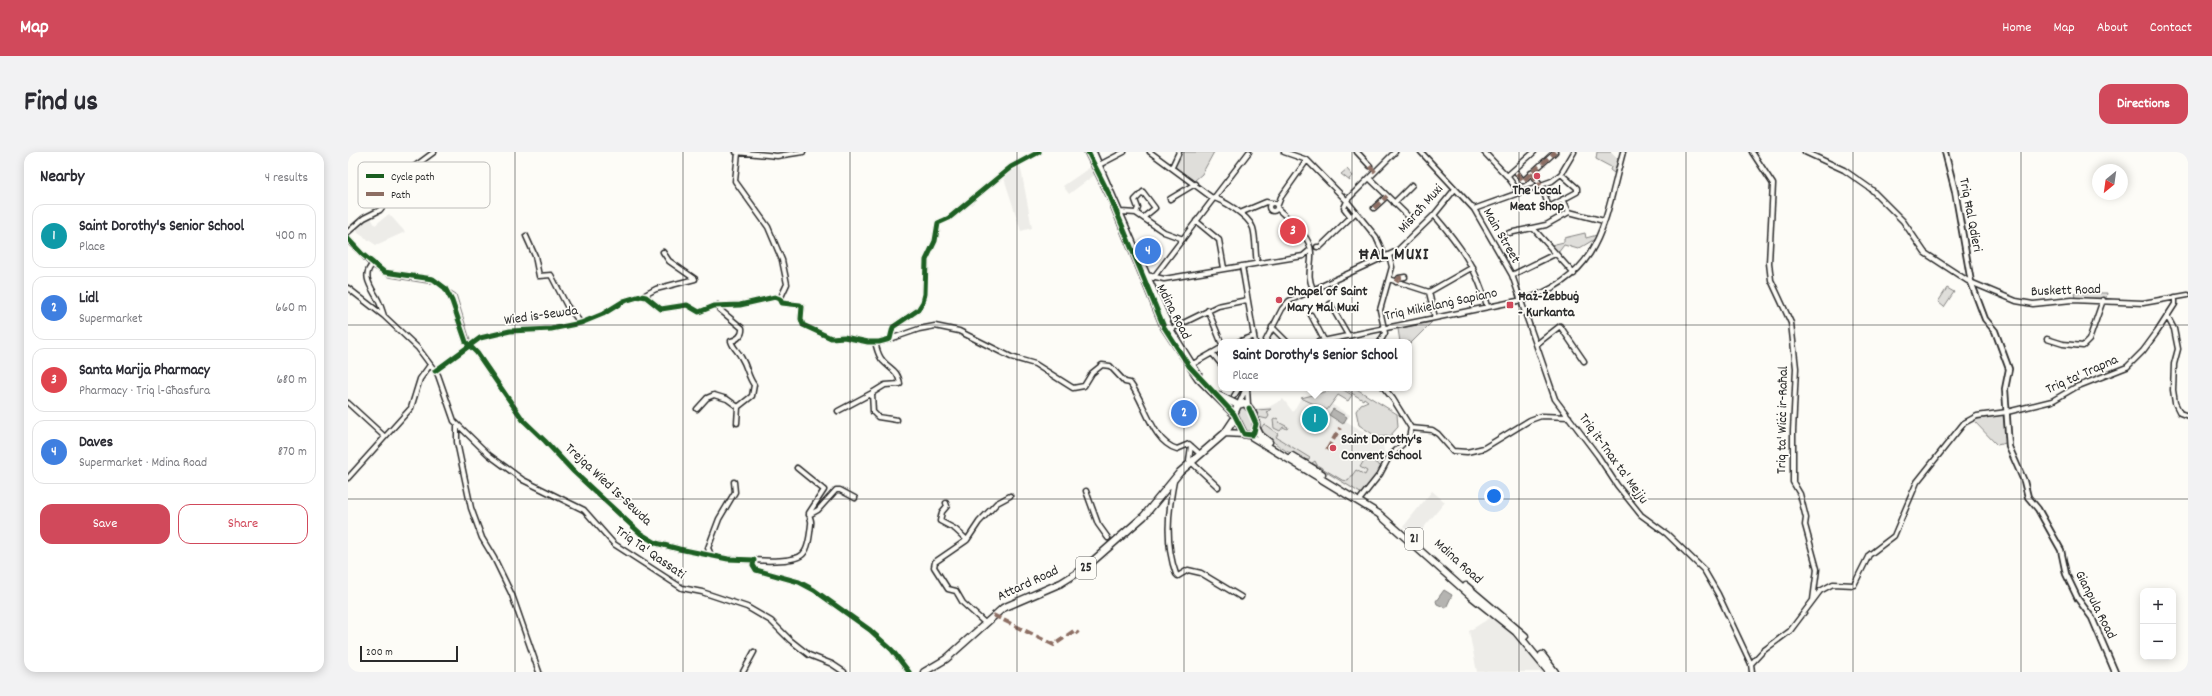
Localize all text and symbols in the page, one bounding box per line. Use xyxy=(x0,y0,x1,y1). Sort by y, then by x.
text: Map xyxy=(20,15,49,42)
text: Home xyxy=(2002,18,2031,38)
text: Map xyxy=(2053,18,2075,38)
text: About xyxy=(2097,18,2128,38)
text: Contact xyxy=(2150,18,2192,38)
text: Find us xyxy=(24,84,98,124)
button: Directions xyxy=(2099,84,2188,124)
legend xyxy=(358,162,490,208)
north arrow xyxy=(2092,164,2128,200)
text: Nearby xyxy=(40,166,84,190)
text: 4 results xyxy=(265,169,308,188)
text: Cycle path xyxy=(391,170,435,186)
marker: The Local Meat Shop xyxy=(1532,171,1542,181)
street label: Triq Ħal Qdieri xyxy=(1953,176,1987,254)
street label: Misraħ Muxi xyxy=(1394,180,1449,238)
place label: The Local Meat Shop xyxy=(1510,181,1565,217)
text: Path xyxy=(391,188,410,204)
street label: Main Street xyxy=(1477,205,1525,267)
text: Saint Dorothy's Senior School xyxy=(79,216,244,238)
pin: 3 xyxy=(1280,216,1306,246)
text: 1 xyxy=(53,227,55,246)
text: 400 m xyxy=(276,227,307,246)
pin: 4 xyxy=(1135,236,1161,266)
text: Place xyxy=(79,238,105,257)
district label: ĦAL MUXI xyxy=(1359,243,1429,268)
street label: Buskett Road xyxy=(2031,280,2101,302)
street label: Mdina Road xyxy=(1151,281,1195,343)
place label: Chapel of Saint Mary Ħal Muxi xyxy=(1287,282,1368,318)
street label: Triq Mikielanġ Sapiano xyxy=(1383,283,1499,327)
place label: Ħaż-Żebbuġ - Kurkanta xyxy=(1518,287,1579,323)
text: Lidl xyxy=(79,288,99,310)
marker: Chapel of Saint Mary Ħal Muxi xyxy=(1274,295,1284,305)
text: 2 xyxy=(51,299,57,318)
text: 660 m xyxy=(275,299,307,318)
marker: Ħaż-Żebbuġ - Kurkanta xyxy=(1505,300,1515,310)
street label: Wied is-Sewda xyxy=(503,301,580,331)
text: Supermarket xyxy=(79,310,143,329)
popup xyxy=(1218,339,1412,391)
text: Saint Dorothy's Senior School xyxy=(1232,345,1398,367)
street label: Triq ta' Trapna xyxy=(2043,350,2122,400)
text: Santa Marija Pharmacy xyxy=(79,360,210,382)
street label: Triq ta' Wiċċ ir-Raħal xyxy=(1772,365,1794,474)
text: Place xyxy=(1232,367,1258,386)
text: 3 xyxy=(51,371,57,390)
text: 680 m xyxy=(276,371,307,390)
text: Pharmacy · Triq l-Għasfura xyxy=(79,382,210,401)
pin: 2 xyxy=(1171,398,1197,428)
pin: 1 xyxy=(1302,404,1328,434)
street label: Triq it-Tnax ta' Mejju xyxy=(1573,410,1653,508)
place label: Saint Dorothy's Convent School xyxy=(1341,430,1422,466)
text: Daves xyxy=(79,432,113,454)
street label: Trejqa Wied Is-Sewda xyxy=(560,439,656,531)
text: 4 xyxy=(51,443,57,462)
text: 870 m xyxy=(278,443,307,462)
marker: Saint Dorothy's Convent School xyxy=(1328,443,1338,453)
text: Supermarket · Mdina Road xyxy=(79,454,207,473)
your location xyxy=(1484,486,1504,506)
button: Save xyxy=(40,504,170,544)
button: Share xyxy=(178,504,308,544)
street label: Triq Ta' Qassati xyxy=(611,521,690,585)
road number: 21 xyxy=(1405,528,1423,550)
street label: Mdina Road xyxy=(1429,535,1487,589)
road number: 25 xyxy=(1076,557,1096,579)
street label: Attard Road xyxy=(994,561,1062,607)
street label: Gianpula Road xyxy=(2069,567,2121,643)
map controls xyxy=(2140,588,2176,660)
button: + xyxy=(2140,588,2176,624)
button: − xyxy=(2140,624,2176,660)
scale bar xyxy=(360,644,458,663)
text: 200 m xyxy=(366,645,393,661)

